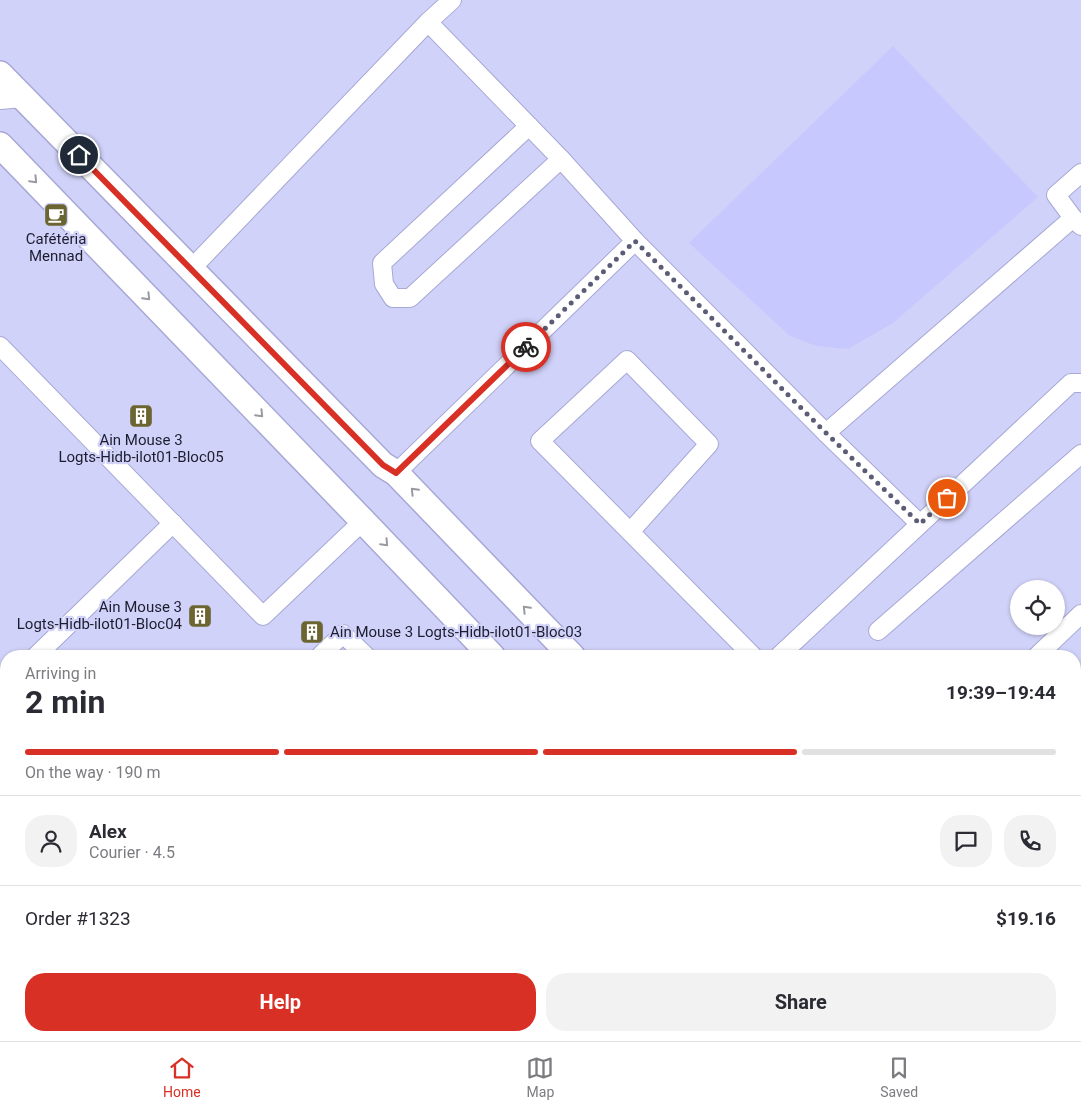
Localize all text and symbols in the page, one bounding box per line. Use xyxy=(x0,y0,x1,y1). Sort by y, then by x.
pin xyxy=(58,134,100,176)
icon: home xyxy=(65,141,93,169)
one-way arrow xyxy=(28,174,37,183)
cafe icon: Cafétéria Mennad xyxy=(43,202,69,228)
place label: Cafétéria Mennad xyxy=(26,230,86,265)
one-way arrow xyxy=(141,291,150,300)
courier xyxy=(501,322,551,372)
icon: bike xyxy=(512,333,540,361)
building icon: Ain Mouse 3 Logts-Hidb-ilot01-Bloc05 xyxy=(128,403,154,429)
one-way arrow xyxy=(254,408,263,417)
place label: Ain Mouse 3 Logts-Hidb-ilot01-Bloc05 xyxy=(58,431,224,466)
pin xyxy=(926,477,968,519)
icon: bag xyxy=(933,484,961,512)
one-way arrow xyxy=(411,488,420,497)
one-way arrow xyxy=(379,538,388,547)
map controls xyxy=(1010,580,1065,635)
button: locate xyxy=(1010,580,1065,635)
place label: Ain Mouse 3 Logts-Hidb-ilot01-Bloc04 xyxy=(17,598,183,633)
building icon: Ain Mouse 3 Logts-Hidb-ilot01-Bloc04 xyxy=(187,603,213,629)
one-way arrow xyxy=(523,605,532,614)
building icon: Ain Mouse 3 Logts-Hidb-ilot01-Bloc03 xyxy=(299,619,325,645)
place label: Ain Mouse 3 Logts-Hidb-ilot01-Bloc03 xyxy=(330,623,582,641)
text: Arriving in xyxy=(25,664,96,683)
text: 19:39–19:44 xyxy=(946,681,1056,704)
text: 2 min xyxy=(25,683,105,721)
text: On the way · 190 m xyxy=(25,763,161,782)
button: person xyxy=(25,815,77,867)
button: chat xyxy=(940,815,992,867)
button: phone xyxy=(1004,815,1056,867)
text: Alex xyxy=(89,820,127,843)
text: Courier · 4.5 xyxy=(89,843,175,862)
text: Order #1323 xyxy=(25,907,131,930)
text: $19.16 xyxy=(996,907,1056,930)
button: Help xyxy=(25,973,536,1031)
button: Share xyxy=(546,973,1056,1031)
tab: Home xyxy=(163,1054,201,1100)
tab: Map xyxy=(526,1054,554,1100)
tab: Saved xyxy=(880,1054,918,1100)

